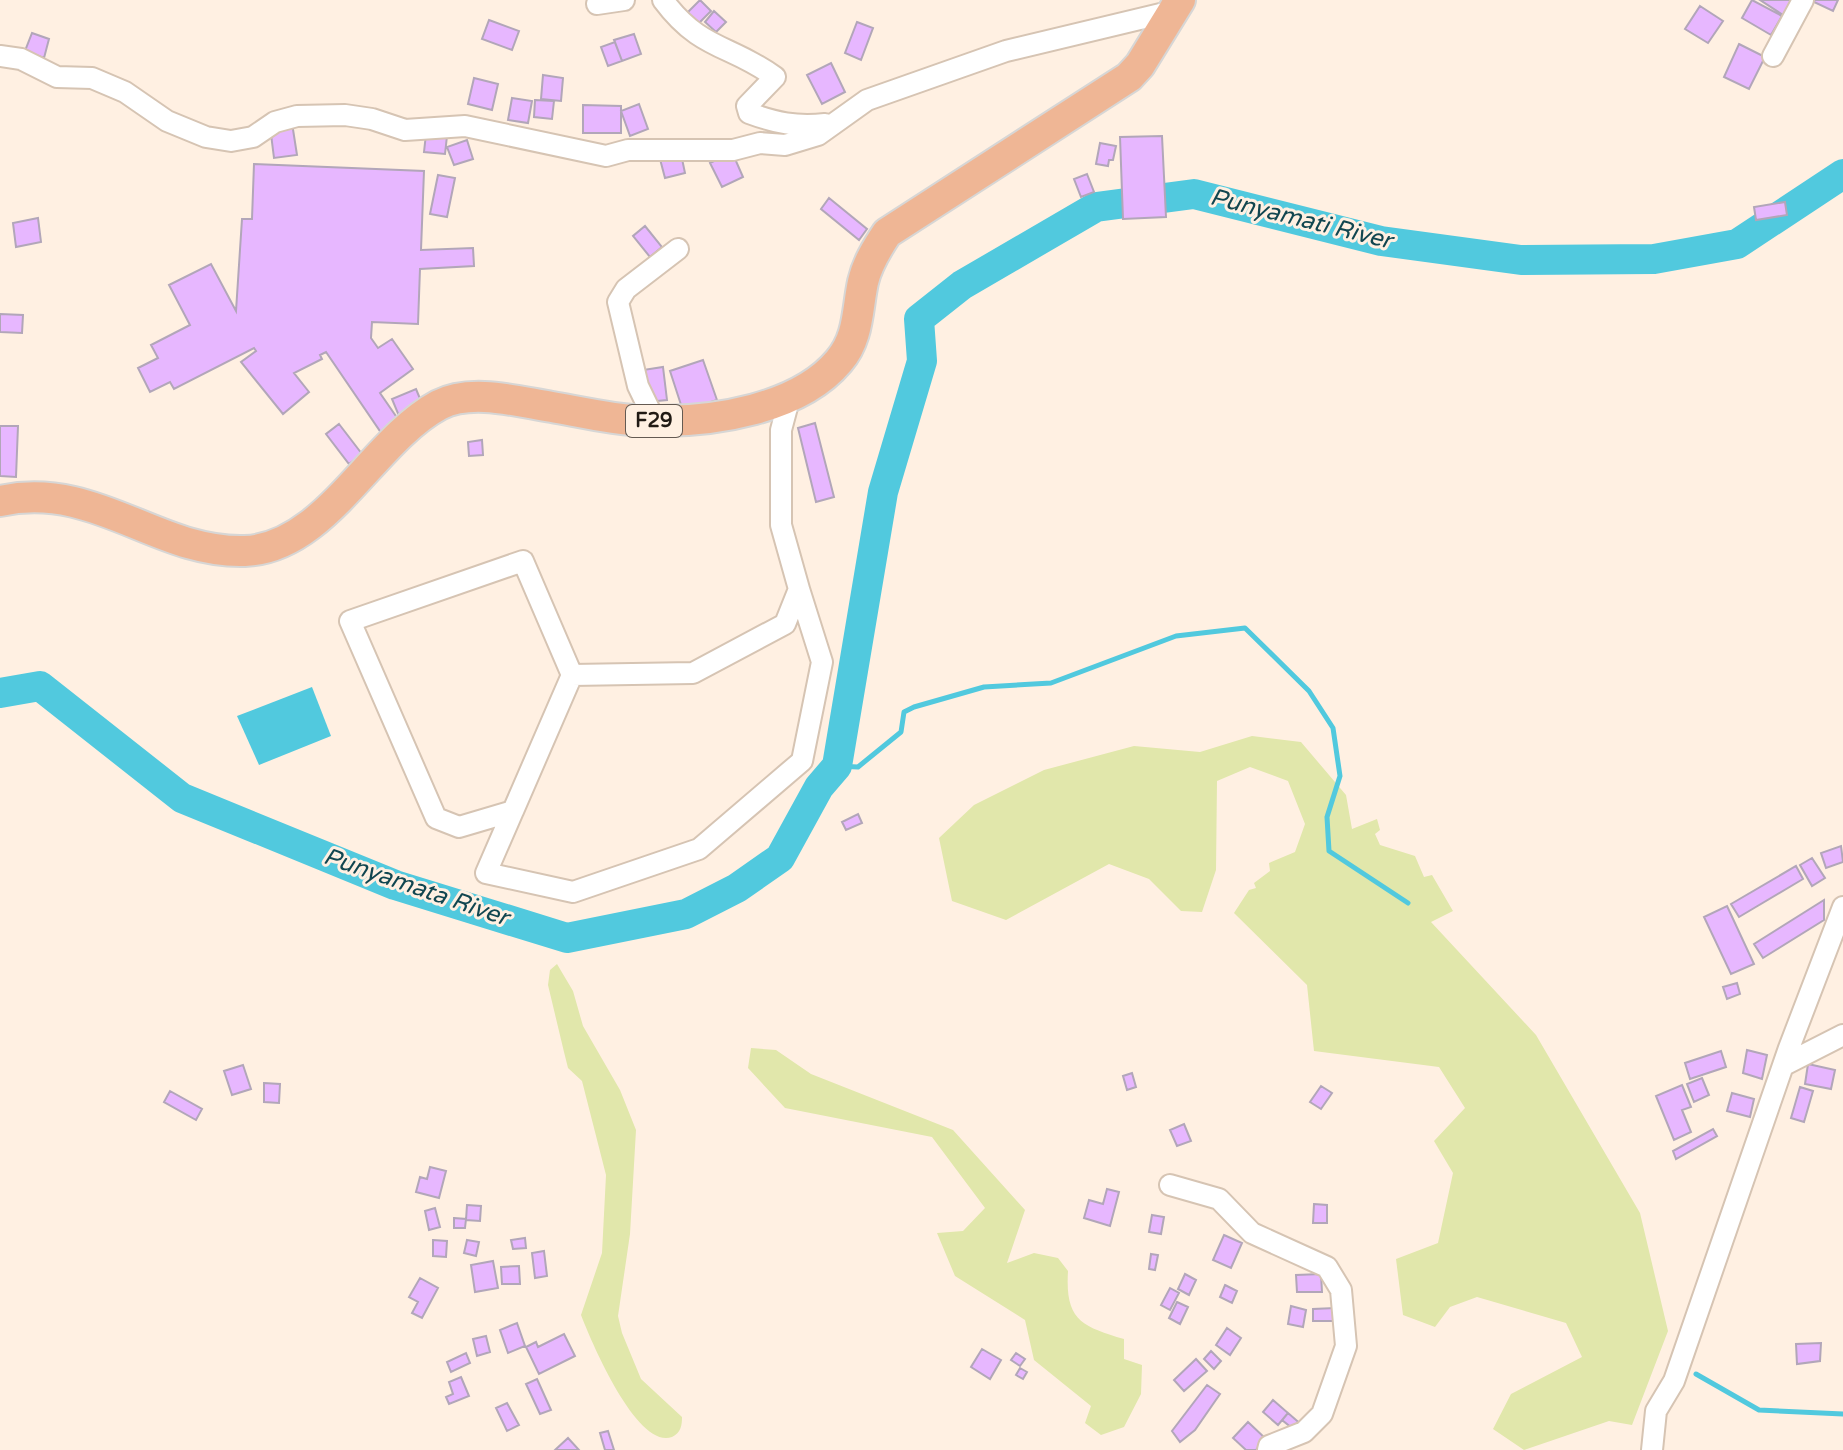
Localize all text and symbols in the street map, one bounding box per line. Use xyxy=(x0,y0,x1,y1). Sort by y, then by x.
water label: Punyamati River xyxy=(1207,182,1398,256)
road number: F29 xyxy=(626,405,682,437)
water label: Punyamata River xyxy=(320,842,515,933)

